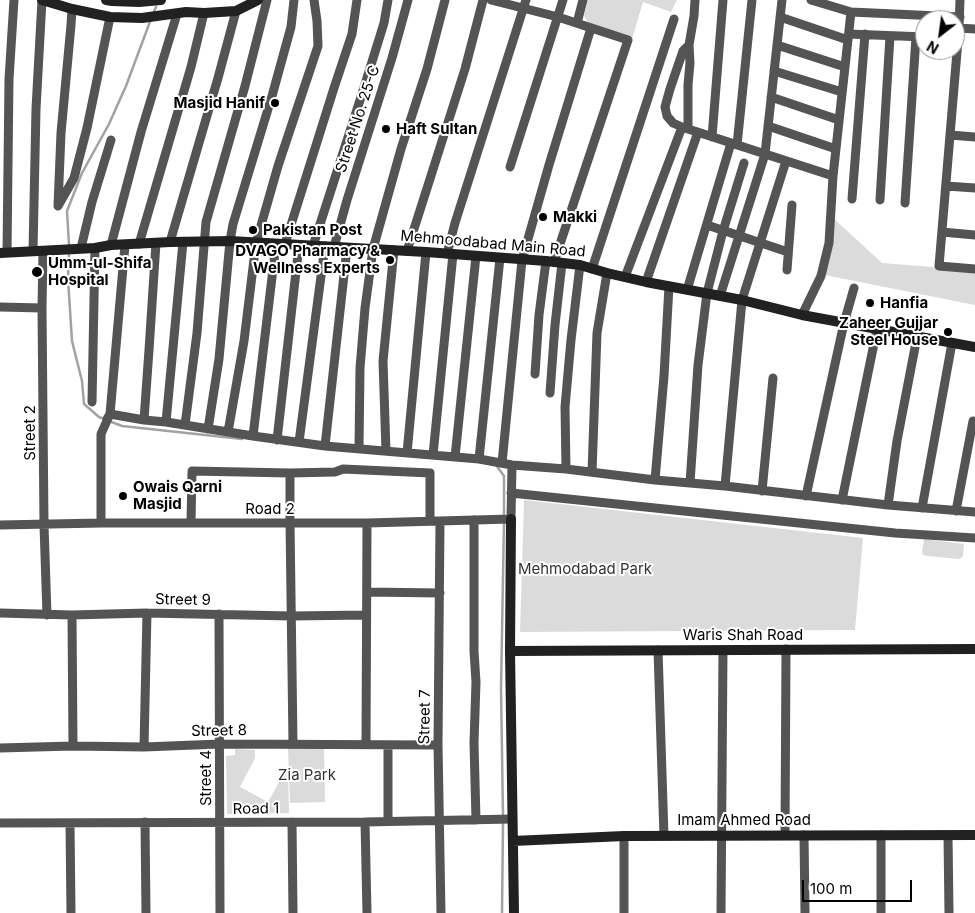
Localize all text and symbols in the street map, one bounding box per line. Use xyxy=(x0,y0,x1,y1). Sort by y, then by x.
north arrow xyxy=(915,10,965,60)
text: N xyxy=(924,38,942,58)
street label: Street No. 25-C xyxy=(332,63,384,175)
place label: Masjid Hanif xyxy=(173,94,265,112)
marker: Masjid Hanif xyxy=(269,97,281,109)
place label: Haft Sultan xyxy=(396,120,477,138)
marker: Haft Sultan xyxy=(380,123,392,135)
place label: Makki xyxy=(553,208,597,226)
marker: Makki xyxy=(537,211,549,223)
place label: Pakistan Post xyxy=(263,221,362,239)
marker: Pakistan Post xyxy=(247,224,259,236)
street label: Mehmoodabad Main Road xyxy=(400,227,586,261)
place label: DVAGO Pharmacy & Wellness Experts xyxy=(235,242,380,277)
place label: Umm-ul-Shifa Hospital xyxy=(48,254,151,289)
marker: DVAGO Pharmacy & Wellness Experts xyxy=(384,254,396,266)
marker: Umm-ul-Shifa Hospital xyxy=(30,265,44,279)
place label: Hanfia xyxy=(880,294,928,312)
marker: Hanfia xyxy=(864,297,876,309)
place label: Zaheer Gujjar Steel House xyxy=(839,314,938,349)
marker: Zaheer Gujjar Steel House xyxy=(942,326,954,338)
street label: Street 2 xyxy=(21,405,39,461)
place label: Owais Qarni Masjid xyxy=(133,478,222,513)
marker: Owais Qarni Masjid xyxy=(117,490,129,502)
street label: Road 2 xyxy=(245,500,295,518)
park label: Mehmodabad Park xyxy=(518,560,652,578)
street label: Street 9 xyxy=(155,591,211,609)
street label: Waris Shah Road xyxy=(683,626,803,644)
street label: Street 7 xyxy=(416,689,434,745)
street label: Street 8 xyxy=(191,722,247,740)
street label: Street 4 xyxy=(197,750,215,806)
park label: Zia Park xyxy=(278,766,336,784)
street label: Road 1 xyxy=(233,800,279,818)
street label: Imam Ahmed Road xyxy=(677,811,811,829)
scale bar xyxy=(805,870,915,902)
text: 100 m xyxy=(810,879,852,898)

